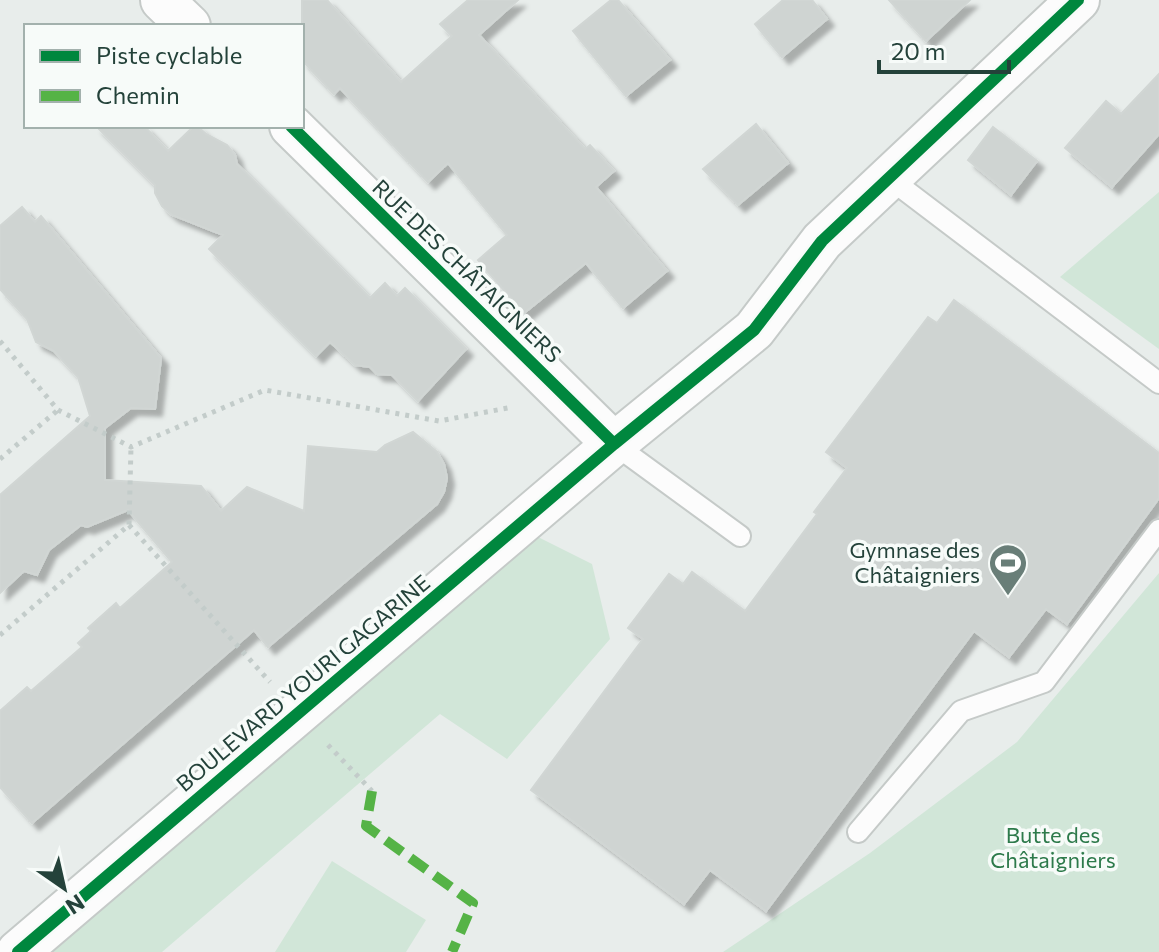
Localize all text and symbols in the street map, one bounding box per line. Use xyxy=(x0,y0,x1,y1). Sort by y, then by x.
legend xyxy=(24,24,304,128)
scale bar xyxy=(879,24,1009,74)
text: 20 m xyxy=(891,36,945,65)
text: Piste cyclable xyxy=(96,40,242,69)
text: Chemin xyxy=(96,80,180,109)
street label: RUE DES CHÂTAIGNIERS xyxy=(367,173,567,368)
place label: Gymnase des Châtaigniers xyxy=(850,536,980,588)
sports icon: Gymnase des Châtaigniers xyxy=(987,542,1029,597)
street label: BOULEVARD YOURI GAGARINE xyxy=(170,569,435,797)
park label: Butte des Châtaigniers xyxy=(990,821,1116,873)
north arrow xyxy=(24,848,104,928)
text: N xyxy=(61,889,90,921)

